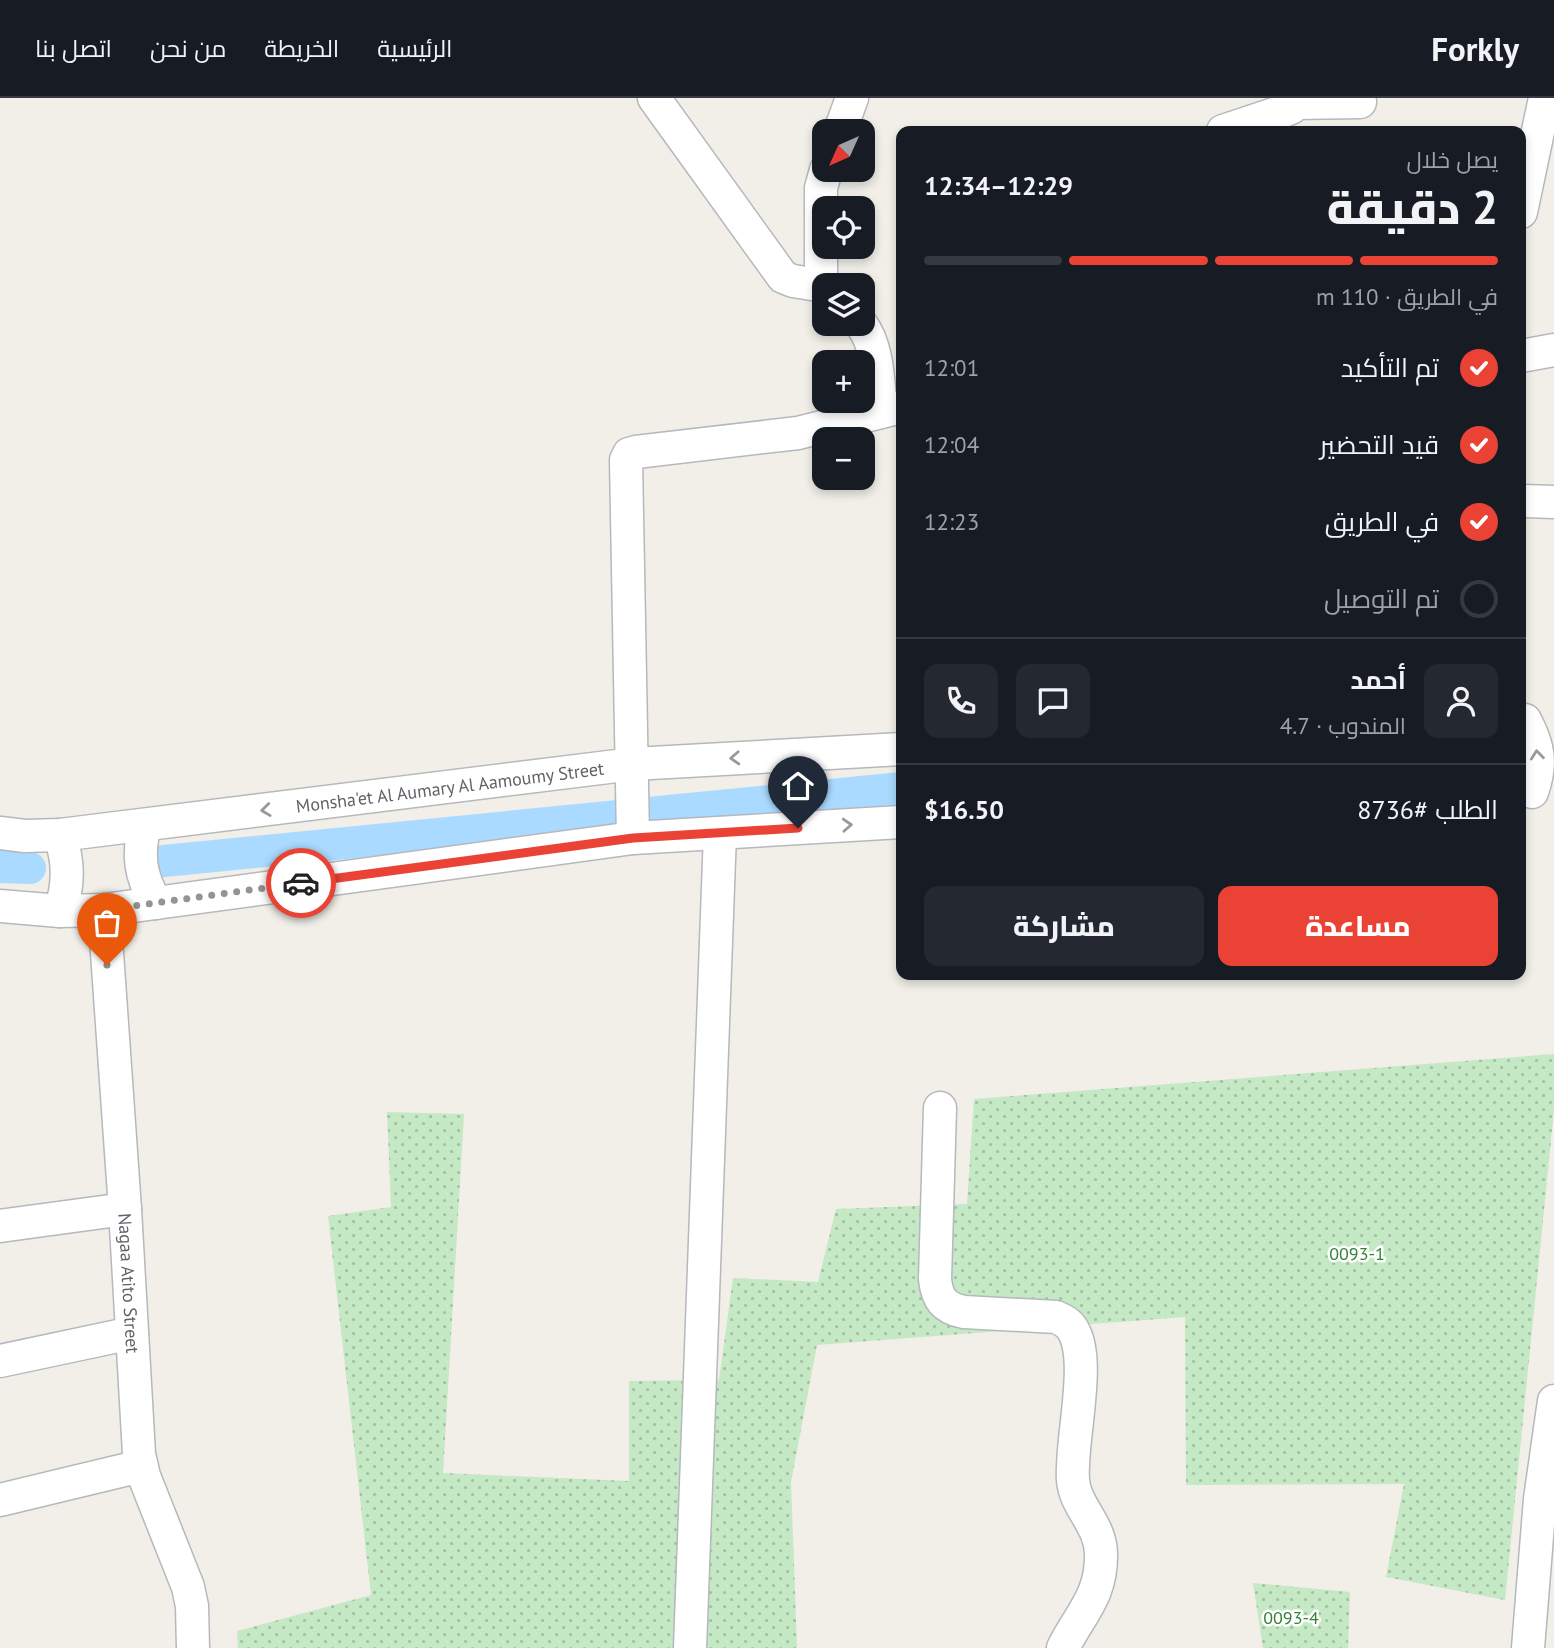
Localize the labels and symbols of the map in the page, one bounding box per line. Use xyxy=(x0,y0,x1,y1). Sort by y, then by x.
north arrow xyxy=(812,119,875,182)
one-way arrow xyxy=(1530,749,1545,761)
one-way arrow xyxy=(729,751,740,766)
street label: Monsha'et Al Aumary Al Aamoumy Street xyxy=(294,756,605,817)
pin xyxy=(768,756,828,828)
one-way arrow xyxy=(260,802,272,817)
one-way arrow xyxy=(841,818,852,833)
courier xyxy=(266,848,336,918)
pin xyxy=(77,893,137,965)
street label: Nagaa Atito Street xyxy=(114,1212,145,1354)
park label: 0093-1 xyxy=(1329,1242,1385,1265)
park label: 0093-4 xyxy=(1263,1606,1319,1629)

